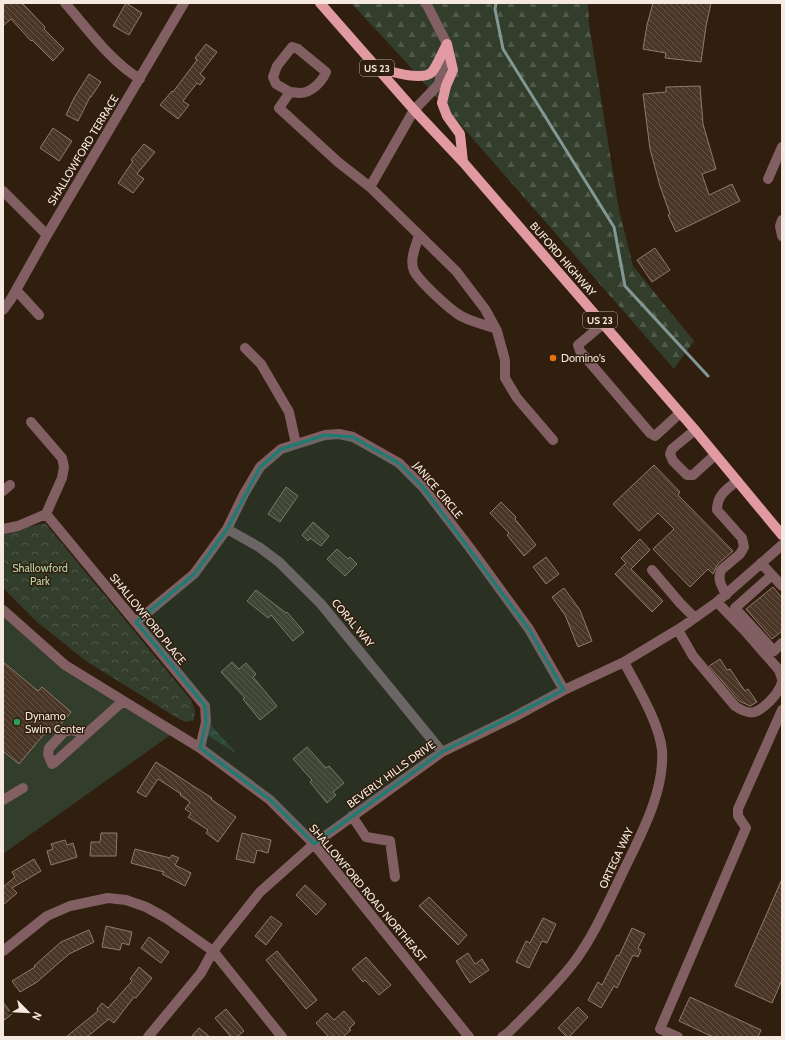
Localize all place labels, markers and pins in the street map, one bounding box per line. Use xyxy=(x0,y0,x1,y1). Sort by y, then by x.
place label: Domino's xyxy=(561,351,606,365)
marker: Domino's xyxy=(548,353,558,363)
place label: Dynamo Swim Center xyxy=(25,709,85,736)
marker: Dynamo Swim Center xyxy=(12,717,22,727)

